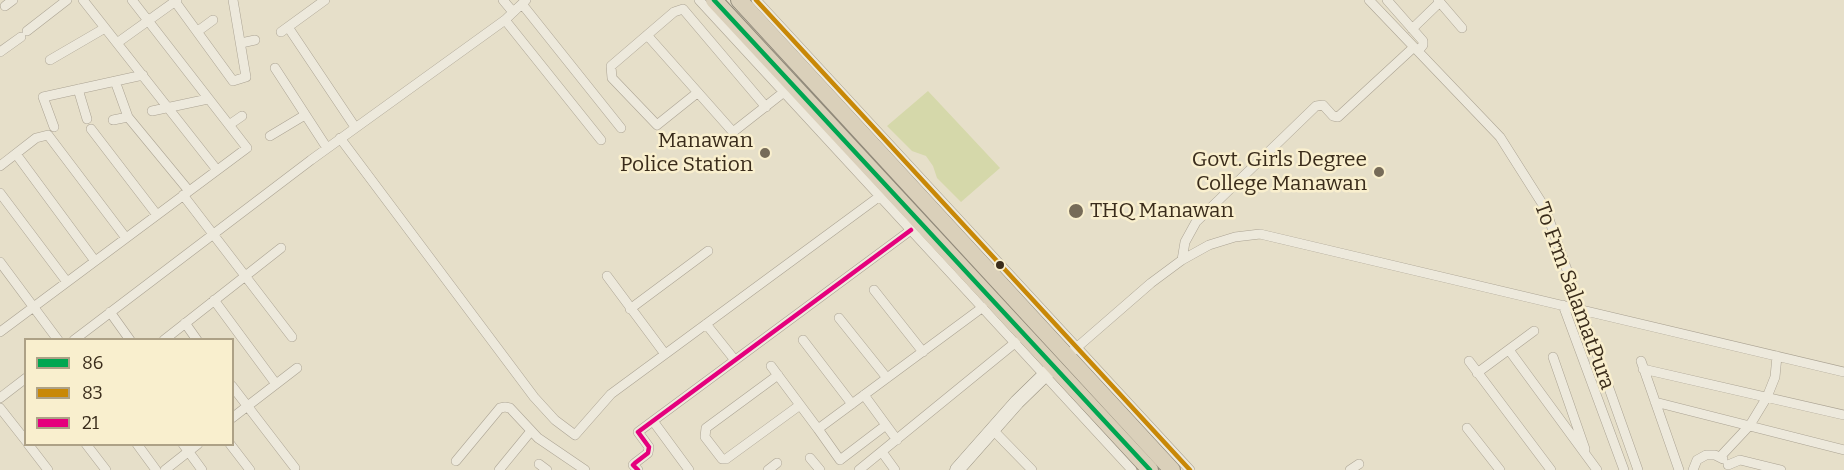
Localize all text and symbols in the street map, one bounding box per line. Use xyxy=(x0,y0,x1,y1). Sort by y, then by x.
place label: Manawan Police Station xyxy=(620,128,753,178)
marker: Manawan Police Station xyxy=(758,146,772,160)
place label: Govt. Girls Degree College Manawan xyxy=(1192,147,1367,197)
marker: Govt. Girls Degree College Manawan xyxy=(1372,165,1386,179)
place label: THQ Manawan xyxy=(1090,198,1234,224)
street label: To Frm SalamatPura xyxy=(1528,199,1620,393)
marker: THQ Manawan xyxy=(1067,202,1085,220)
unlabelled marker xyxy=(994,259,1006,271)
legend xyxy=(24,338,234,446)
text: 86 xyxy=(82,352,103,374)
text: 83 xyxy=(82,382,103,404)
text: 21 xyxy=(82,412,99,434)

